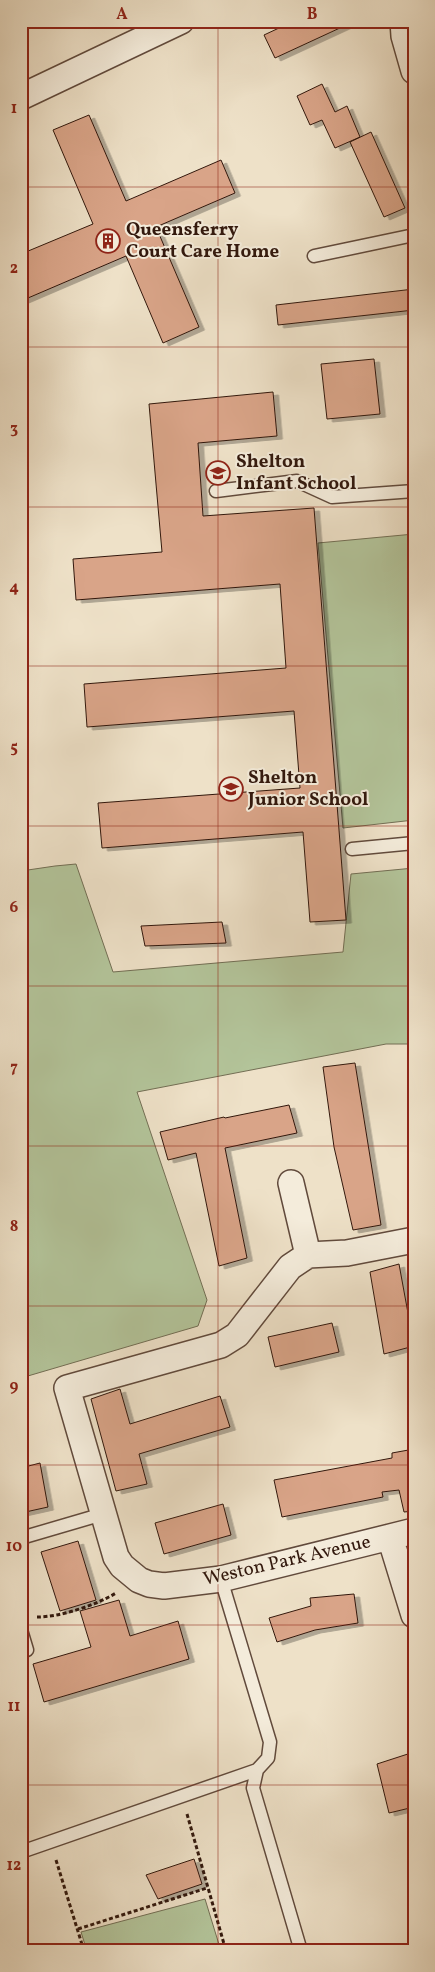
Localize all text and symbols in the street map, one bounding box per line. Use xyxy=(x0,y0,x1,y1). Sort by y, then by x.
text: A xyxy=(116,4,128,26)
text: B xyxy=(307,4,318,26)
text: 1 xyxy=(11,98,17,120)
place label: Queensferry Court Care Home xyxy=(126,217,279,265)
building icon: Queensferry Court Care Home xyxy=(95,228,121,254)
text: 2 xyxy=(10,258,18,280)
text: 3 xyxy=(10,418,18,440)
place label: Shelton Infant School xyxy=(236,449,356,497)
school or university icon: Shelton Infant School xyxy=(205,460,231,486)
text: 4 xyxy=(9,577,19,599)
text: 5 xyxy=(10,737,18,759)
place label: Shelton Junior School xyxy=(247,765,368,813)
school or university icon: Shelton Junior School xyxy=(218,776,244,802)
text: 6 xyxy=(10,897,19,919)
text: 7 xyxy=(10,1057,18,1079)
text: 8 xyxy=(10,1216,18,1238)
text: 9 xyxy=(10,1376,19,1398)
street label: Weston Park Avenue xyxy=(201,1529,373,1593)
text: 10 xyxy=(6,1536,22,1558)
text: 11 xyxy=(8,1696,20,1718)
text: 12 xyxy=(7,1855,21,1877)

